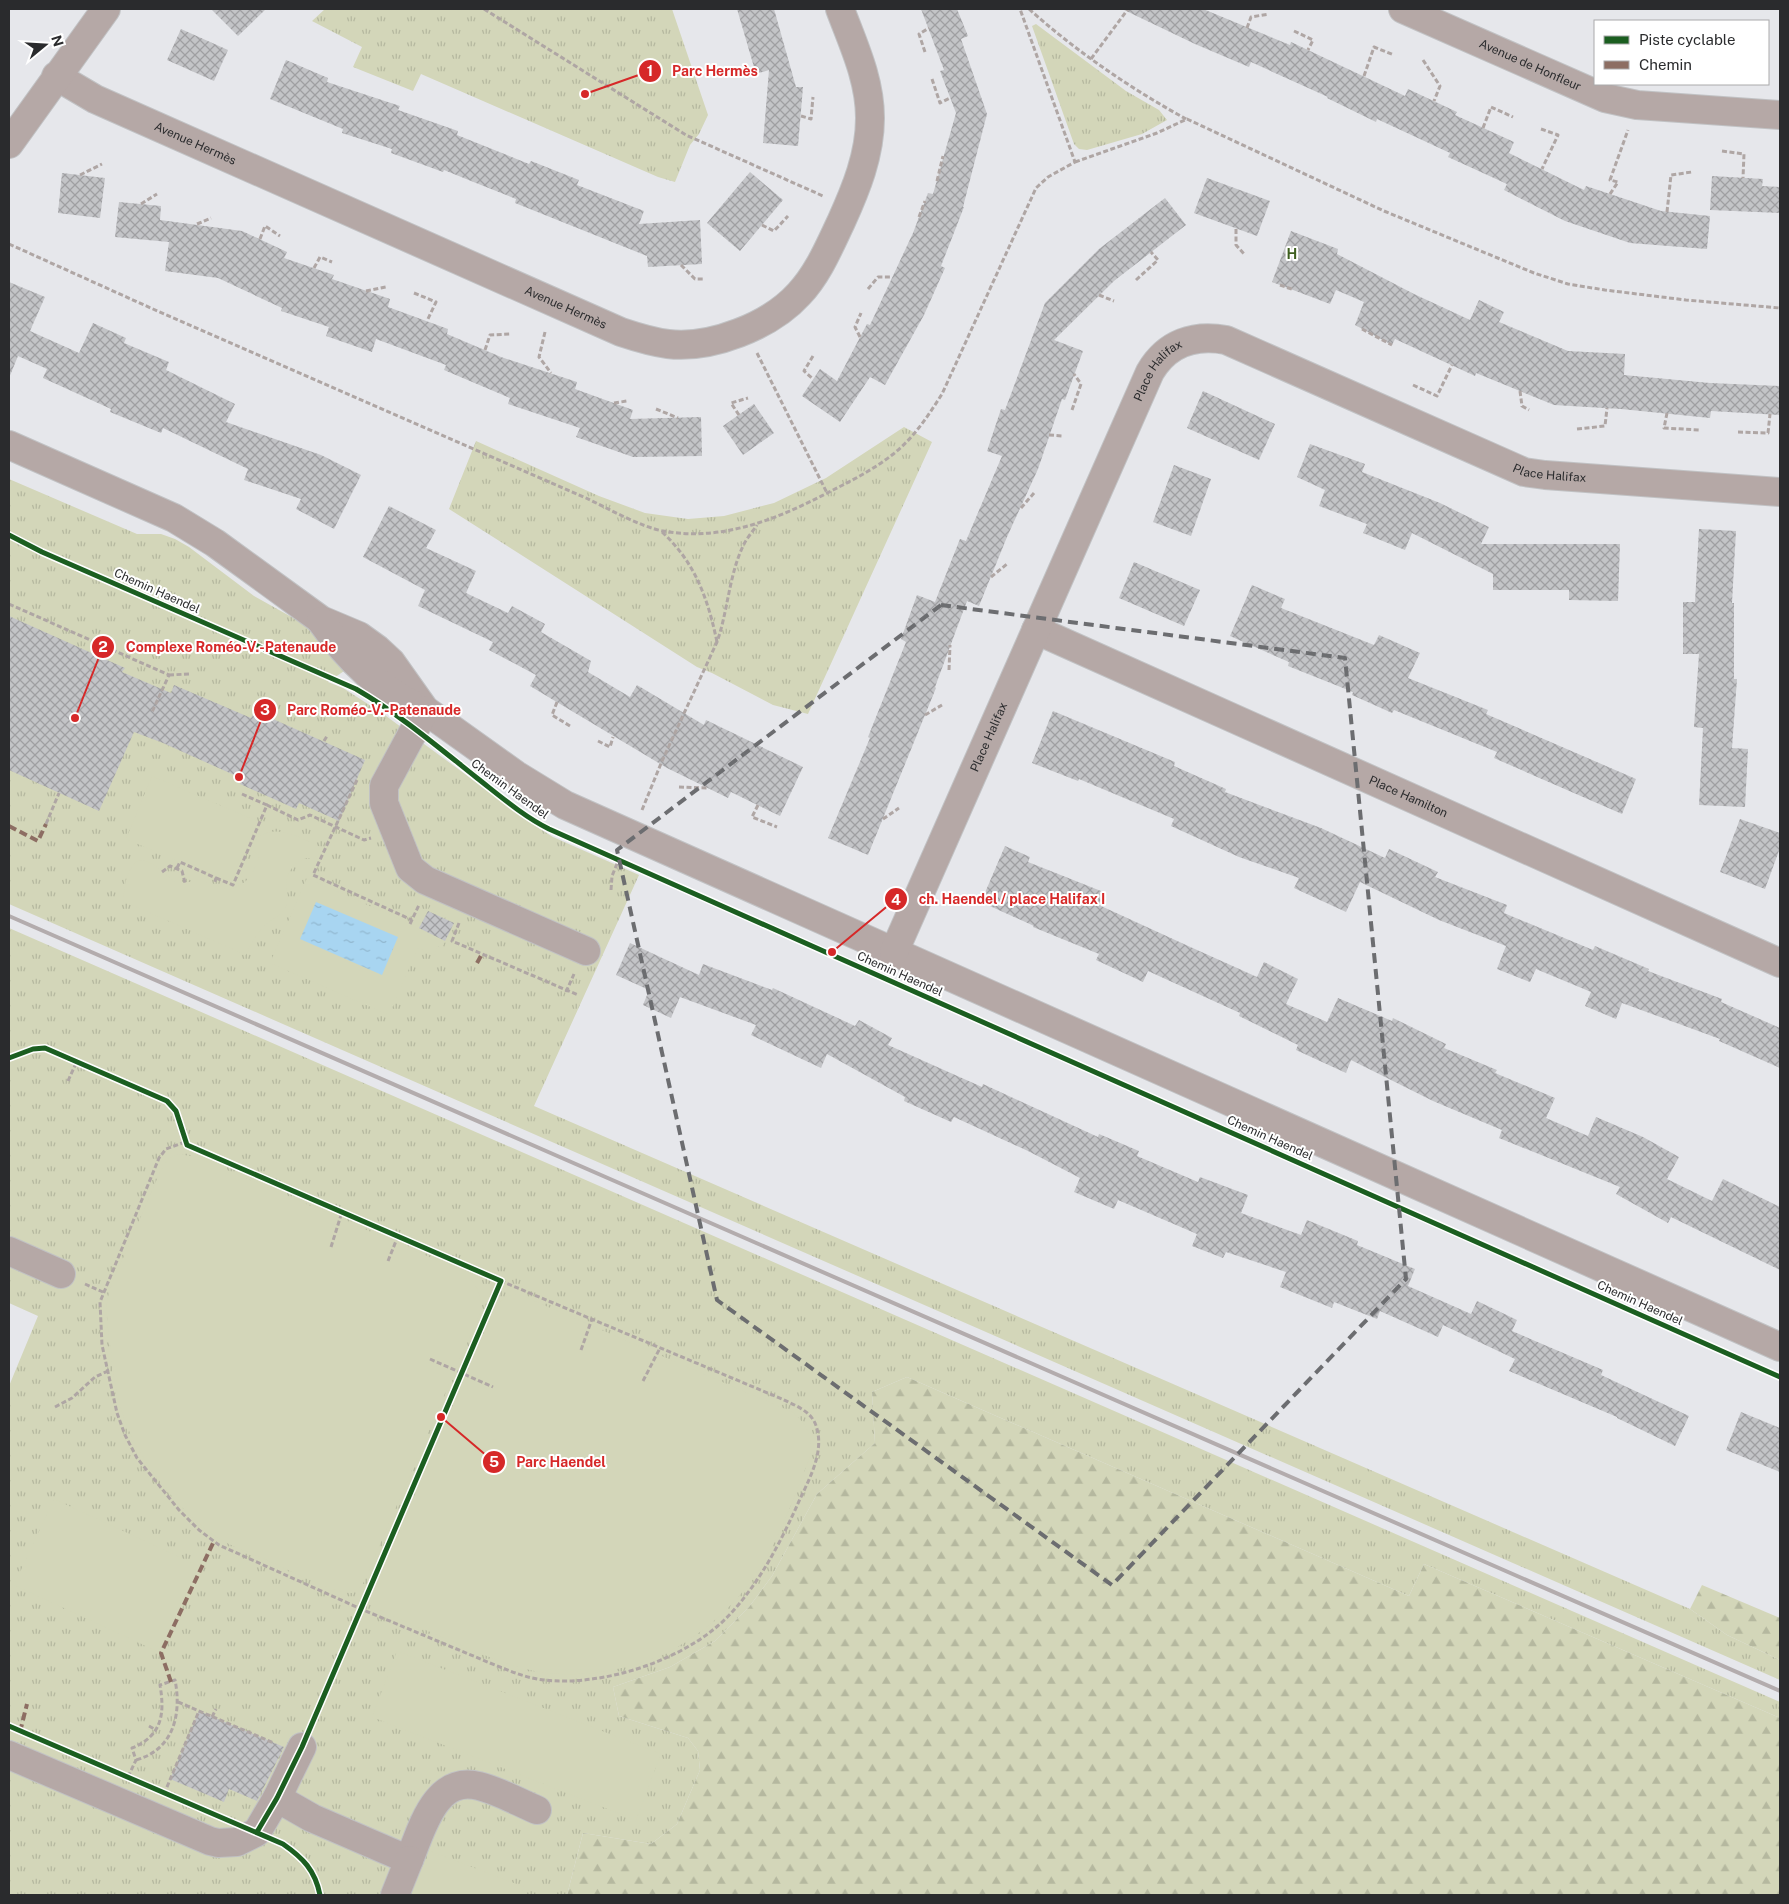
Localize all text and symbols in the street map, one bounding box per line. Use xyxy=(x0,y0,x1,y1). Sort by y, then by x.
north arrow xyxy=(20,20,70,70)
legend xyxy=(1594,20,1769,85)
text: Piste cyclable xyxy=(1639,31,1736,48)
text: N xyxy=(48,33,67,49)
street label: Avenue de Honfleur xyxy=(1477,36,1584,94)
text: Chemin xyxy=(1639,56,1692,73)
callout: Parc Hermès xyxy=(637,57,768,86)
text: 1 xyxy=(647,62,653,79)
text: Parc Hermès xyxy=(672,63,758,79)
street label: Avenue Hermès xyxy=(152,119,238,168)
district label: H xyxy=(1287,246,1297,262)
street label: Avenue Hermès xyxy=(523,283,609,332)
street label: Place Halifax xyxy=(1131,337,1185,403)
street label: Place Halifax xyxy=(1510,461,1587,485)
street label: Chemin Haendel xyxy=(112,566,202,616)
callout: Complexe Roméo-V.-Patenaude xyxy=(90,632,346,661)
text: 2 xyxy=(98,638,108,655)
text: Complexe Roméo-V.-Patenaude xyxy=(126,639,336,655)
callout: Parc Roméo-V.-Patenaude xyxy=(252,696,471,725)
street label: Place Halifax xyxy=(967,700,1010,774)
text: 3 xyxy=(260,701,270,718)
text: Parc Roméo-V.-Patenaude xyxy=(287,702,461,718)
street label: Chemin Haendel xyxy=(469,756,552,822)
street label: Place Hamilton xyxy=(1367,773,1450,820)
callout: ch. Haendel / place Halifax I xyxy=(884,885,1116,914)
text: 4 xyxy=(891,891,901,908)
text: ch. Haendel / place Halifax I xyxy=(919,891,1105,907)
street label: Chemin Haendel xyxy=(855,949,945,999)
street label: Chemin Haendel xyxy=(1225,1113,1315,1163)
street label: Chemin Haendel xyxy=(1595,1278,1685,1328)
callout: Parc Haendel xyxy=(481,1448,616,1477)
text: 5 xyxy=(489,1453,499,1470)
text: Parc Haendel xyxy=(516,1454,606,1470)

